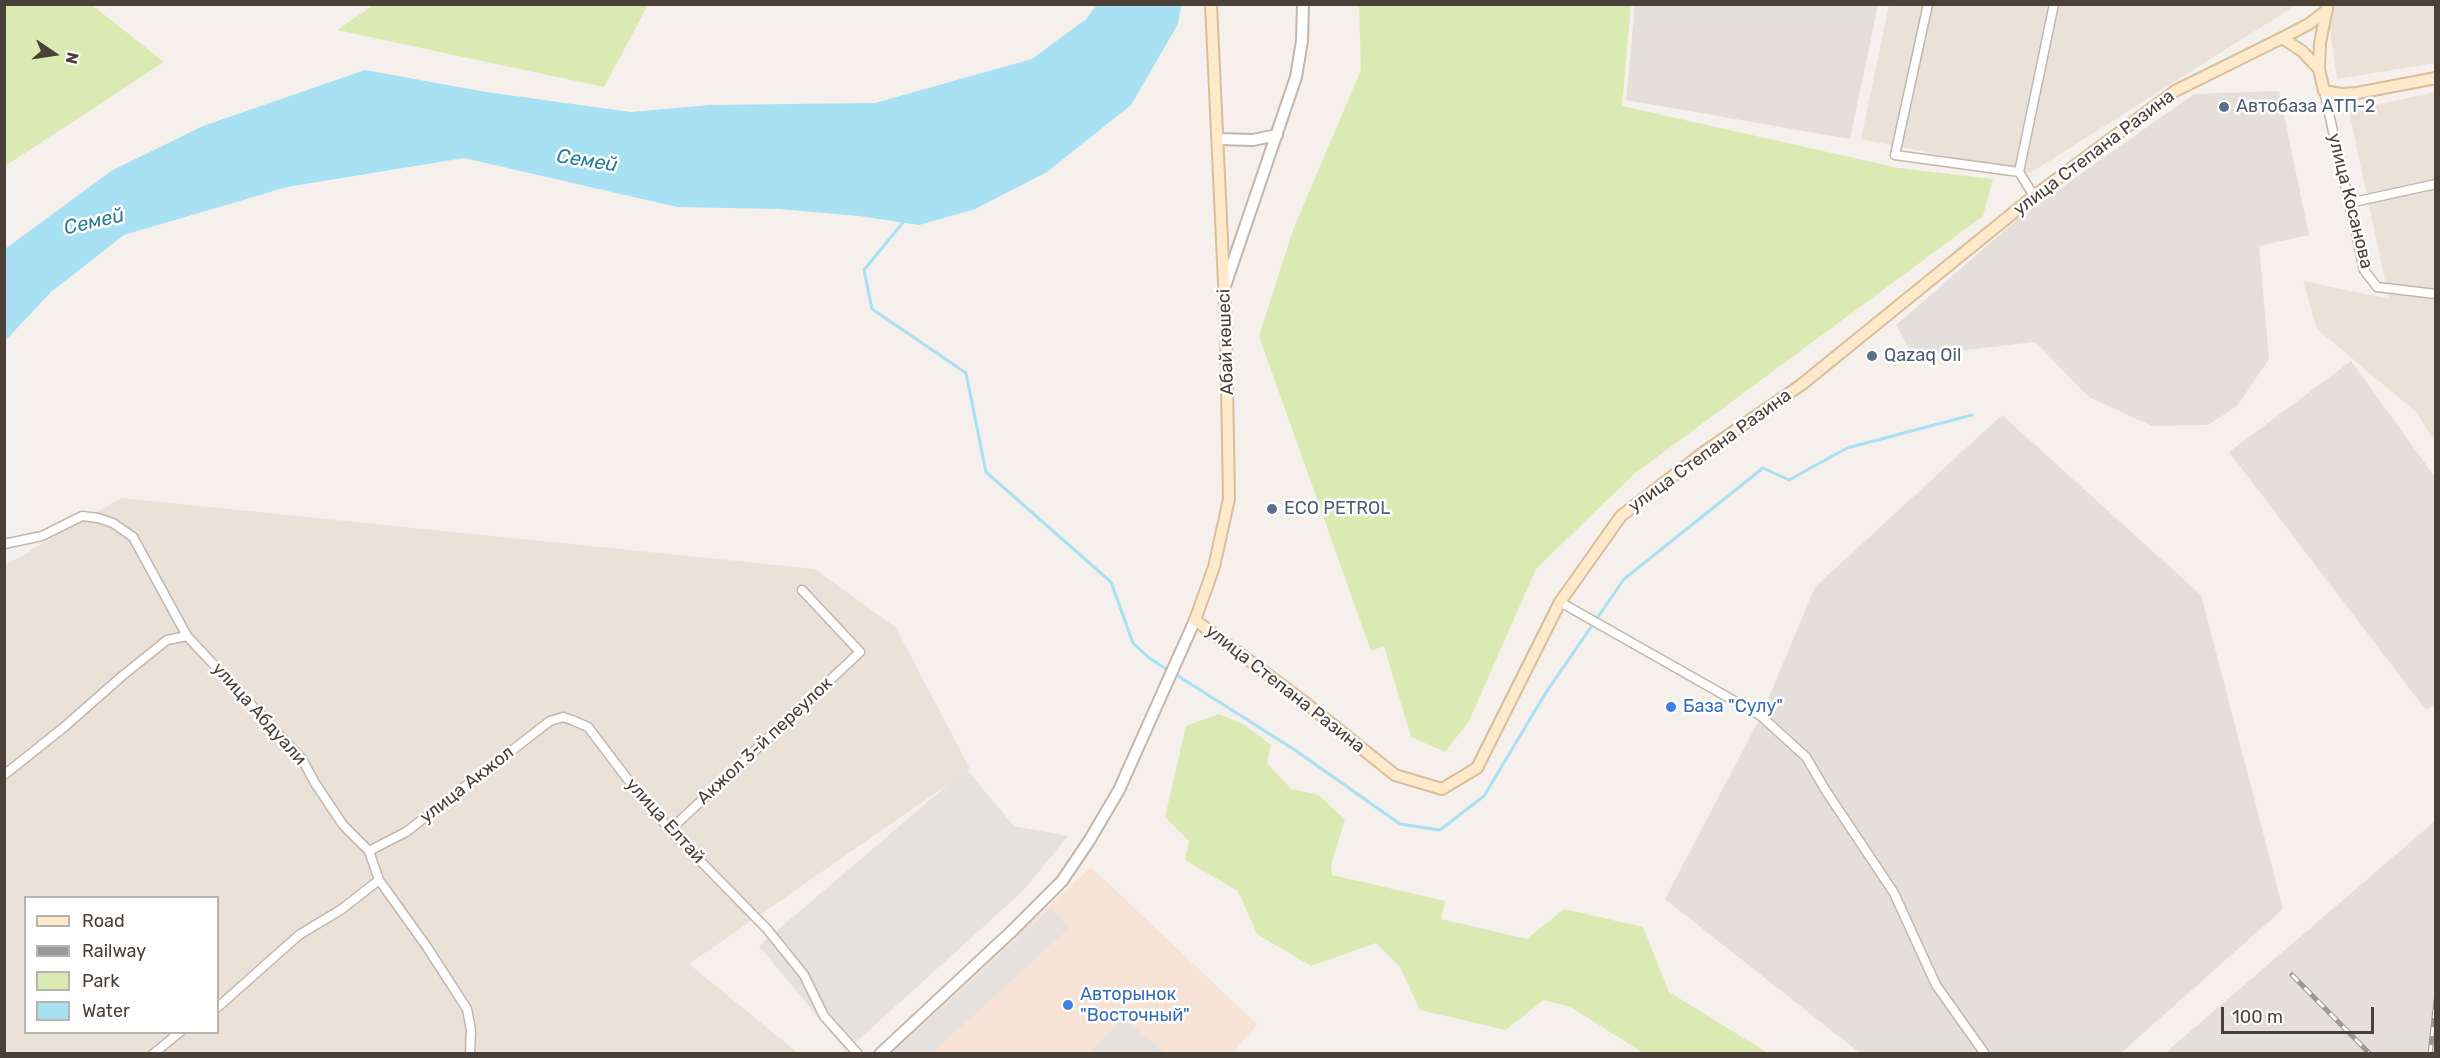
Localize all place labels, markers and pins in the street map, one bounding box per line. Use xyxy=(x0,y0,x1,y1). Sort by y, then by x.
place label: Автобаза АТП-2 xyxy=(2236,96,2375,118)
marker: Автобаза АТП-2 xyxy=(2217,100,2231,114)
place label: Qazaq Oil xyxy=(1884,345,1961,367)
marker: Qazaq Oil xyxy=(1865,349,1879,363)
place label: ECO PETROL xyxy=(1284,498,1390,520)
marker: ECO PETROL xyxy=(1265,502,1279,516)
place label: База "Сулу" xyxy=(1683,696,1783,718)
marker: База "Сулу" xyxy=(1664,700,1678,714)
place label: Авторынок "Восточный" xyxy=(1080,984,1190,1026)
marker: Авторынок "Восточный" xyxy=(1061,998,1075,1012)

